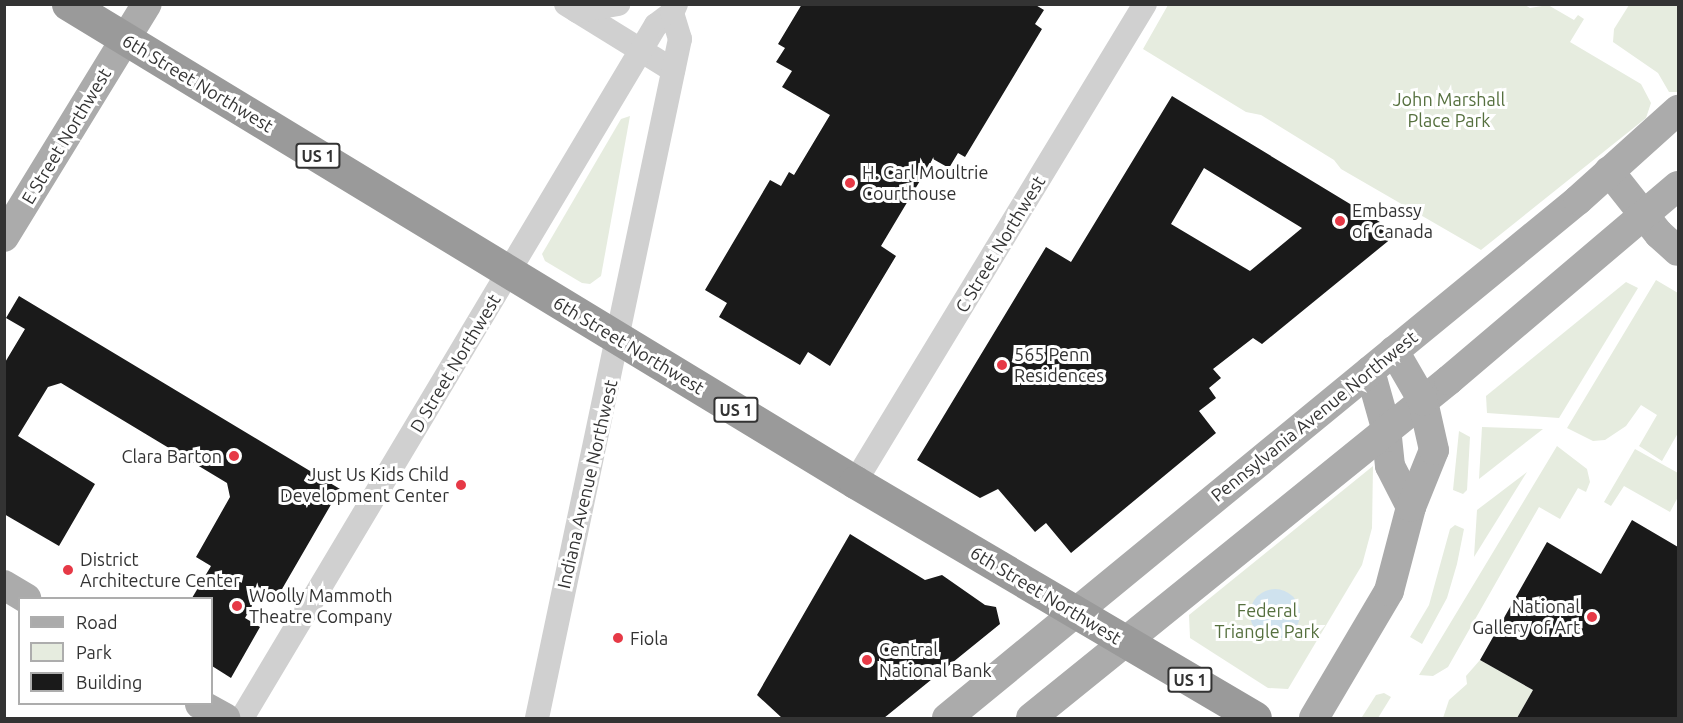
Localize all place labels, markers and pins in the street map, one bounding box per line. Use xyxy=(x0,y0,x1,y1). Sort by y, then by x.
place label: H. Carl Moultrie Courthouse xyxy=(862,162,988,204)
marker: H. Carl Moultrie Courthouse xyxy=(843,176,857,190)
place label: Embassy of Canada xyxy=(1352,200,1433,242)
marker: Embassy of Canada xyxy=(1333,214,1347,228)
place label: 565 Penn Residences xyxy=(1014,344,1104,386)
marker: 565 Penn Residences xyxy=(995,358,1009,372)
place label: Clara Barton xyxy=(121,445,222,467)
marker: Clara Barton xyxy=(227,449,241,463)
place label: Just Us Kids Child Development Center xyxy=(280,464,449,506)
marker: Just Us Kids Child Development Center xyxy=(454,478,468,492)
place label: District Architecture Center xyxy=(80,549,240,592)
marker: District Architecture Center xyxy=(61,563,75,577)
place label: Woolly Mammoth Theatre Company xyxy=(249,585,392,628)
place label: National Gallery of Art xyxy=(1472,596,1580,638)
marker: Woolly Mammoth Theatre Company xyxy=(230,599,244,613)
marker: National Gallery of Art xyxy=(1585,610,1599,624)
place label: Fiola xyxy=(630,627,668,649)
marker: Fiola xyxy=(611,631,625,645)
place label: Central National Bank xyxy=(879,639,991,682)
marker: Central National Bank xyxy=(860,653,874,667)

